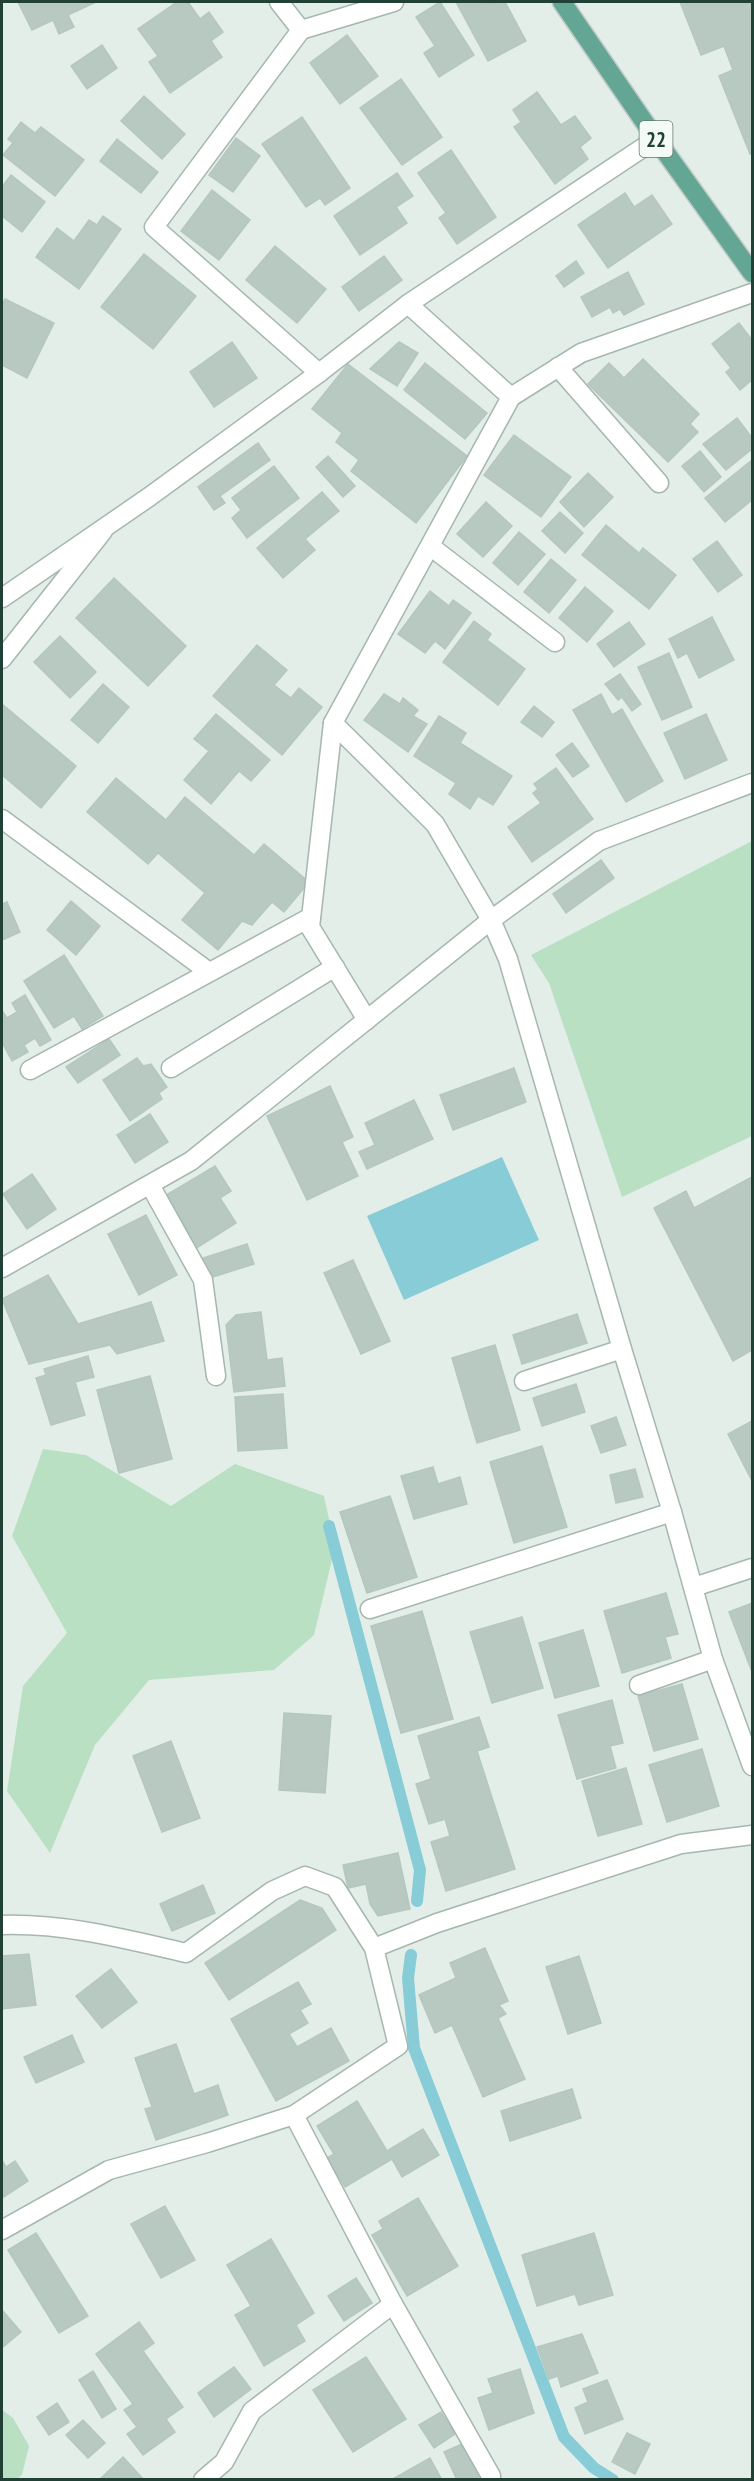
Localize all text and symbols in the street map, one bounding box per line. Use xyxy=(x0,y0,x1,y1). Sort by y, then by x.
road number: 22 xyxy=(640,121,672,157)

